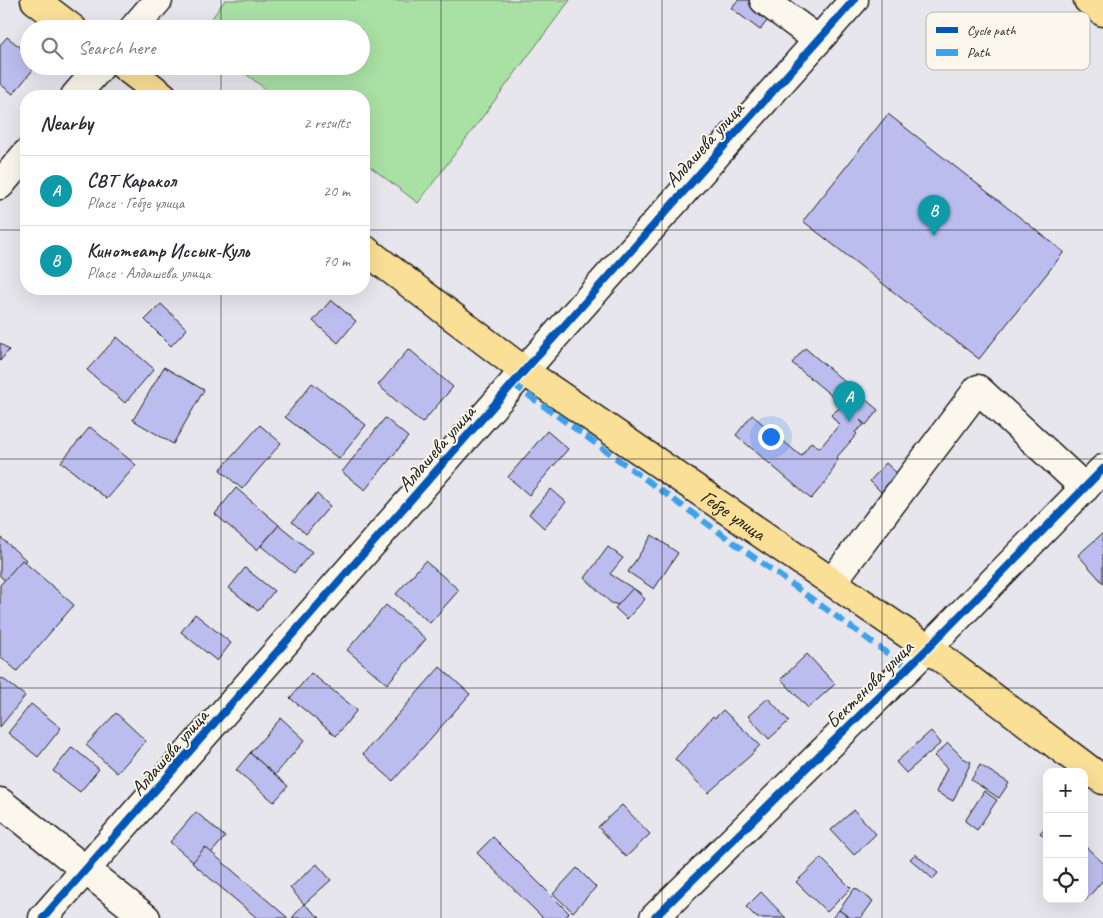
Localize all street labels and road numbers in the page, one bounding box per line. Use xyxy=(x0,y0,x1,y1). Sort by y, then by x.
street label: Алдашева улица xyxy=(660,95,750,192)
street label: Алдашева улица xyxy=(392,399,482,497)
street label: Гебзе улица xyxy=(696,484,772,547)
street label: Бектенова улица xyxy=(820,634,920,734)
street label: Алдашева улица xyxy=(125,703,215,801)

